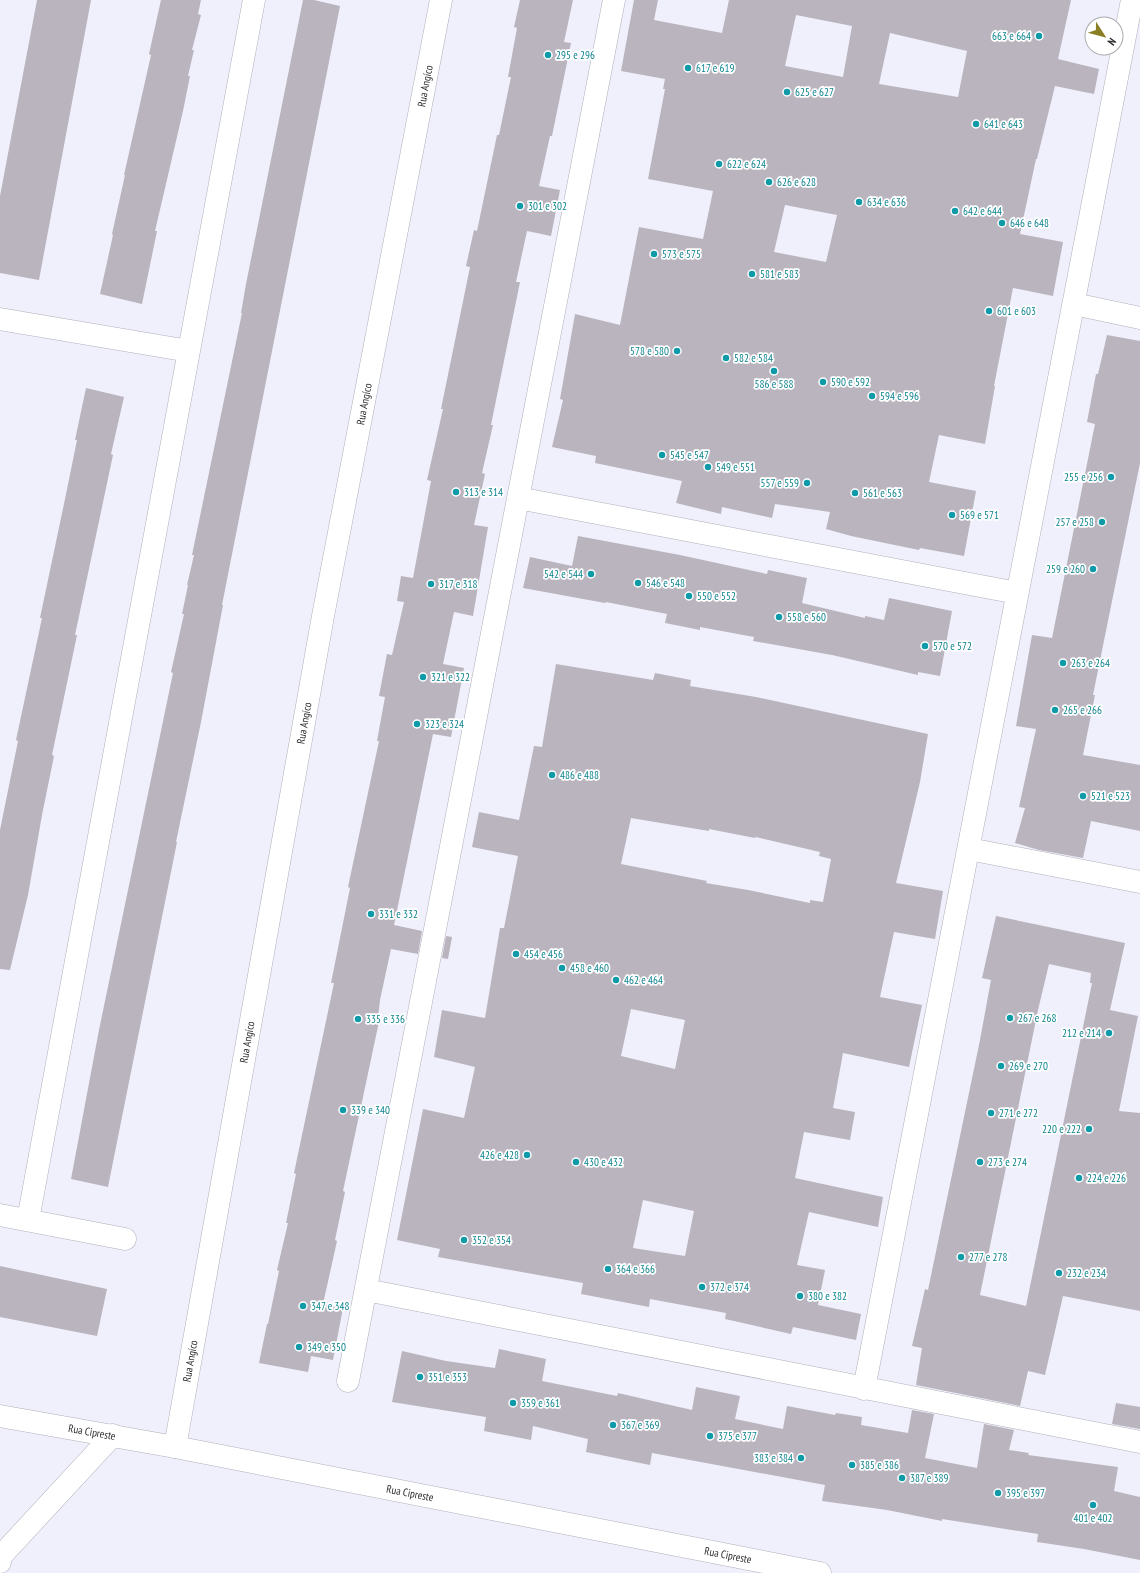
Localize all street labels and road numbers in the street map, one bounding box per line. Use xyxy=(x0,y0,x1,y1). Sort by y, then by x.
street label: Rua Angíco xyxy=(414,64,436,108)
street label: Rua Angíco xyxy=(353,382,375,426)
street label: Rua Angíco xyxy=(293,701,315,745)
street label: Rua Angíco xyxy=(236,1020,258,1064)
street label: Rua Angíco xyxy=(179,1339,201,1383)
street label: Rua Cipreste xyxy=(67,1421,117,1443)
street label: Rua Cipreste xyxy=(385,1482,435,1505)
street label: Rua Cipreste xyxy=(703,1544,753,1567)

